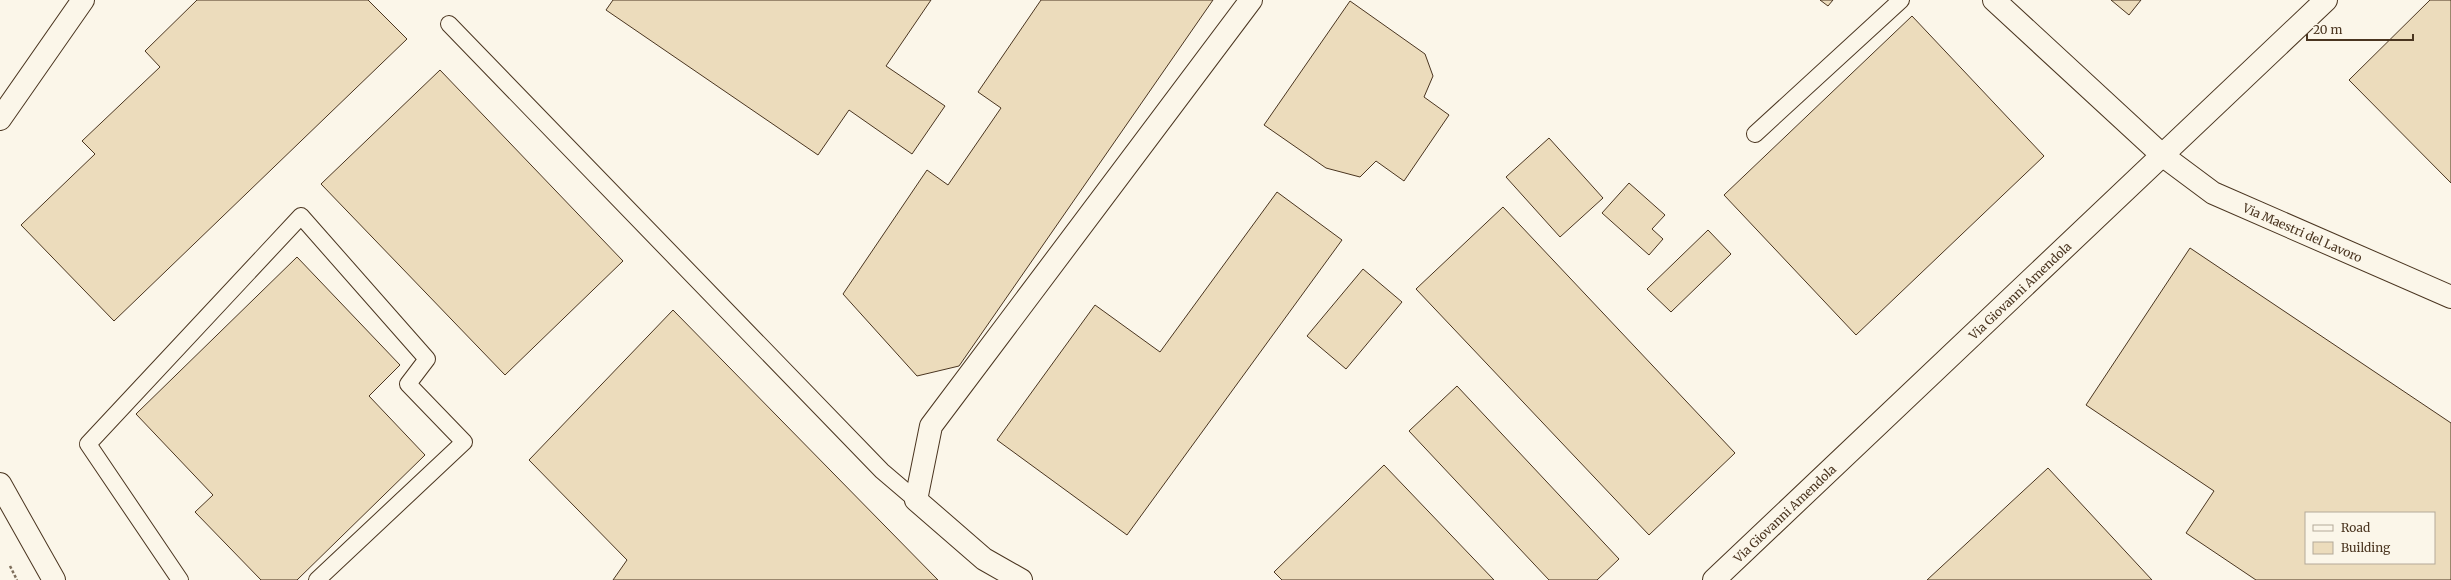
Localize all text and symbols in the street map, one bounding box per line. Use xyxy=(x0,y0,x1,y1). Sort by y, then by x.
scale bar xyxy=(2307,16,2413,42)
text: 20 m xyxy=(2313,22,2342,37)
street label: Via Maestri del Lavoro xyxy=(2240,199,2365,265)
street label: Via Giovanni Amendola xyxy=(1965,238,2074,343)
street label: Via Giovanni Amendola xyxy=(1729,461,1839,566)
legend xyxy=(2305,512,2435,564)
text: Road xyxy=(2341,520,2370,535)
text: Building xyxy=(2341,540,2391,555)

